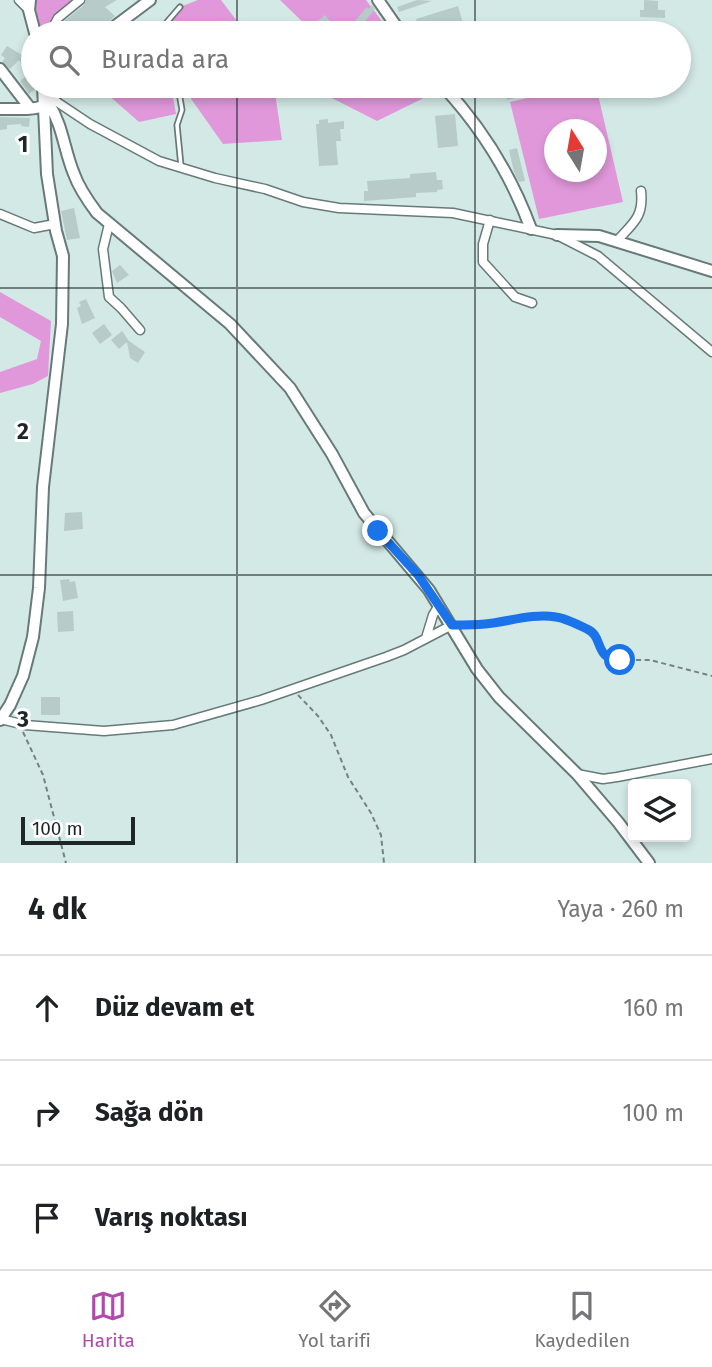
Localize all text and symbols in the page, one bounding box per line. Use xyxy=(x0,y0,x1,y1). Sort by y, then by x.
search box xyxy=(21,21,691,98)
icon: search xyxy=(45,41,83,79)
text: Burada ara xyxy=(101,44,229,75)
north arrow xyxy=(544,119,607,182)
text: 1 xyxy=(18,130,28,158)
text: 2 xyxy=(17,417,29,445)
route end xyxy=(362,515,393,546)
route start xyxy=(604,644,635,675)
text: 3 xyxy=(16,705,29,733)
map controls xyxy=(628,779,691,842)
button: layers xyxy=(628,779,691,842)
scale bar xyxy=(21,814,135,846)
text: 100 m xyxy=(32,817,83,840)
text: 4 dk xyxy=(28,891,87,927)
text: Yaya · 260 m xyxy=(558,895,684,923)
icon: ahead xyxy=(28,989,66,1027)
text: Düz devam et xyxy=(95,992,254,1023)
text: 160 m xyxy=(623,994,684,1022)
icon: right xyxy=(28,1094,66,1132)
text: Sağa dön xyxy=(95,1097,204,1128)
text: 100 m xyxy=(623,1099,684,1127)
icon: arrive xyxy=(28,1199,66,1237)
text: Varış noktası xyxy=(95,1202,248,1233)
tab: Harita xyxy=(82,1287,135,1352)
tab: Yol tarifi xyxy=(298,1287,371,1352)
tab: Kaydedilen xyxy=(534,1287,630,1352)

